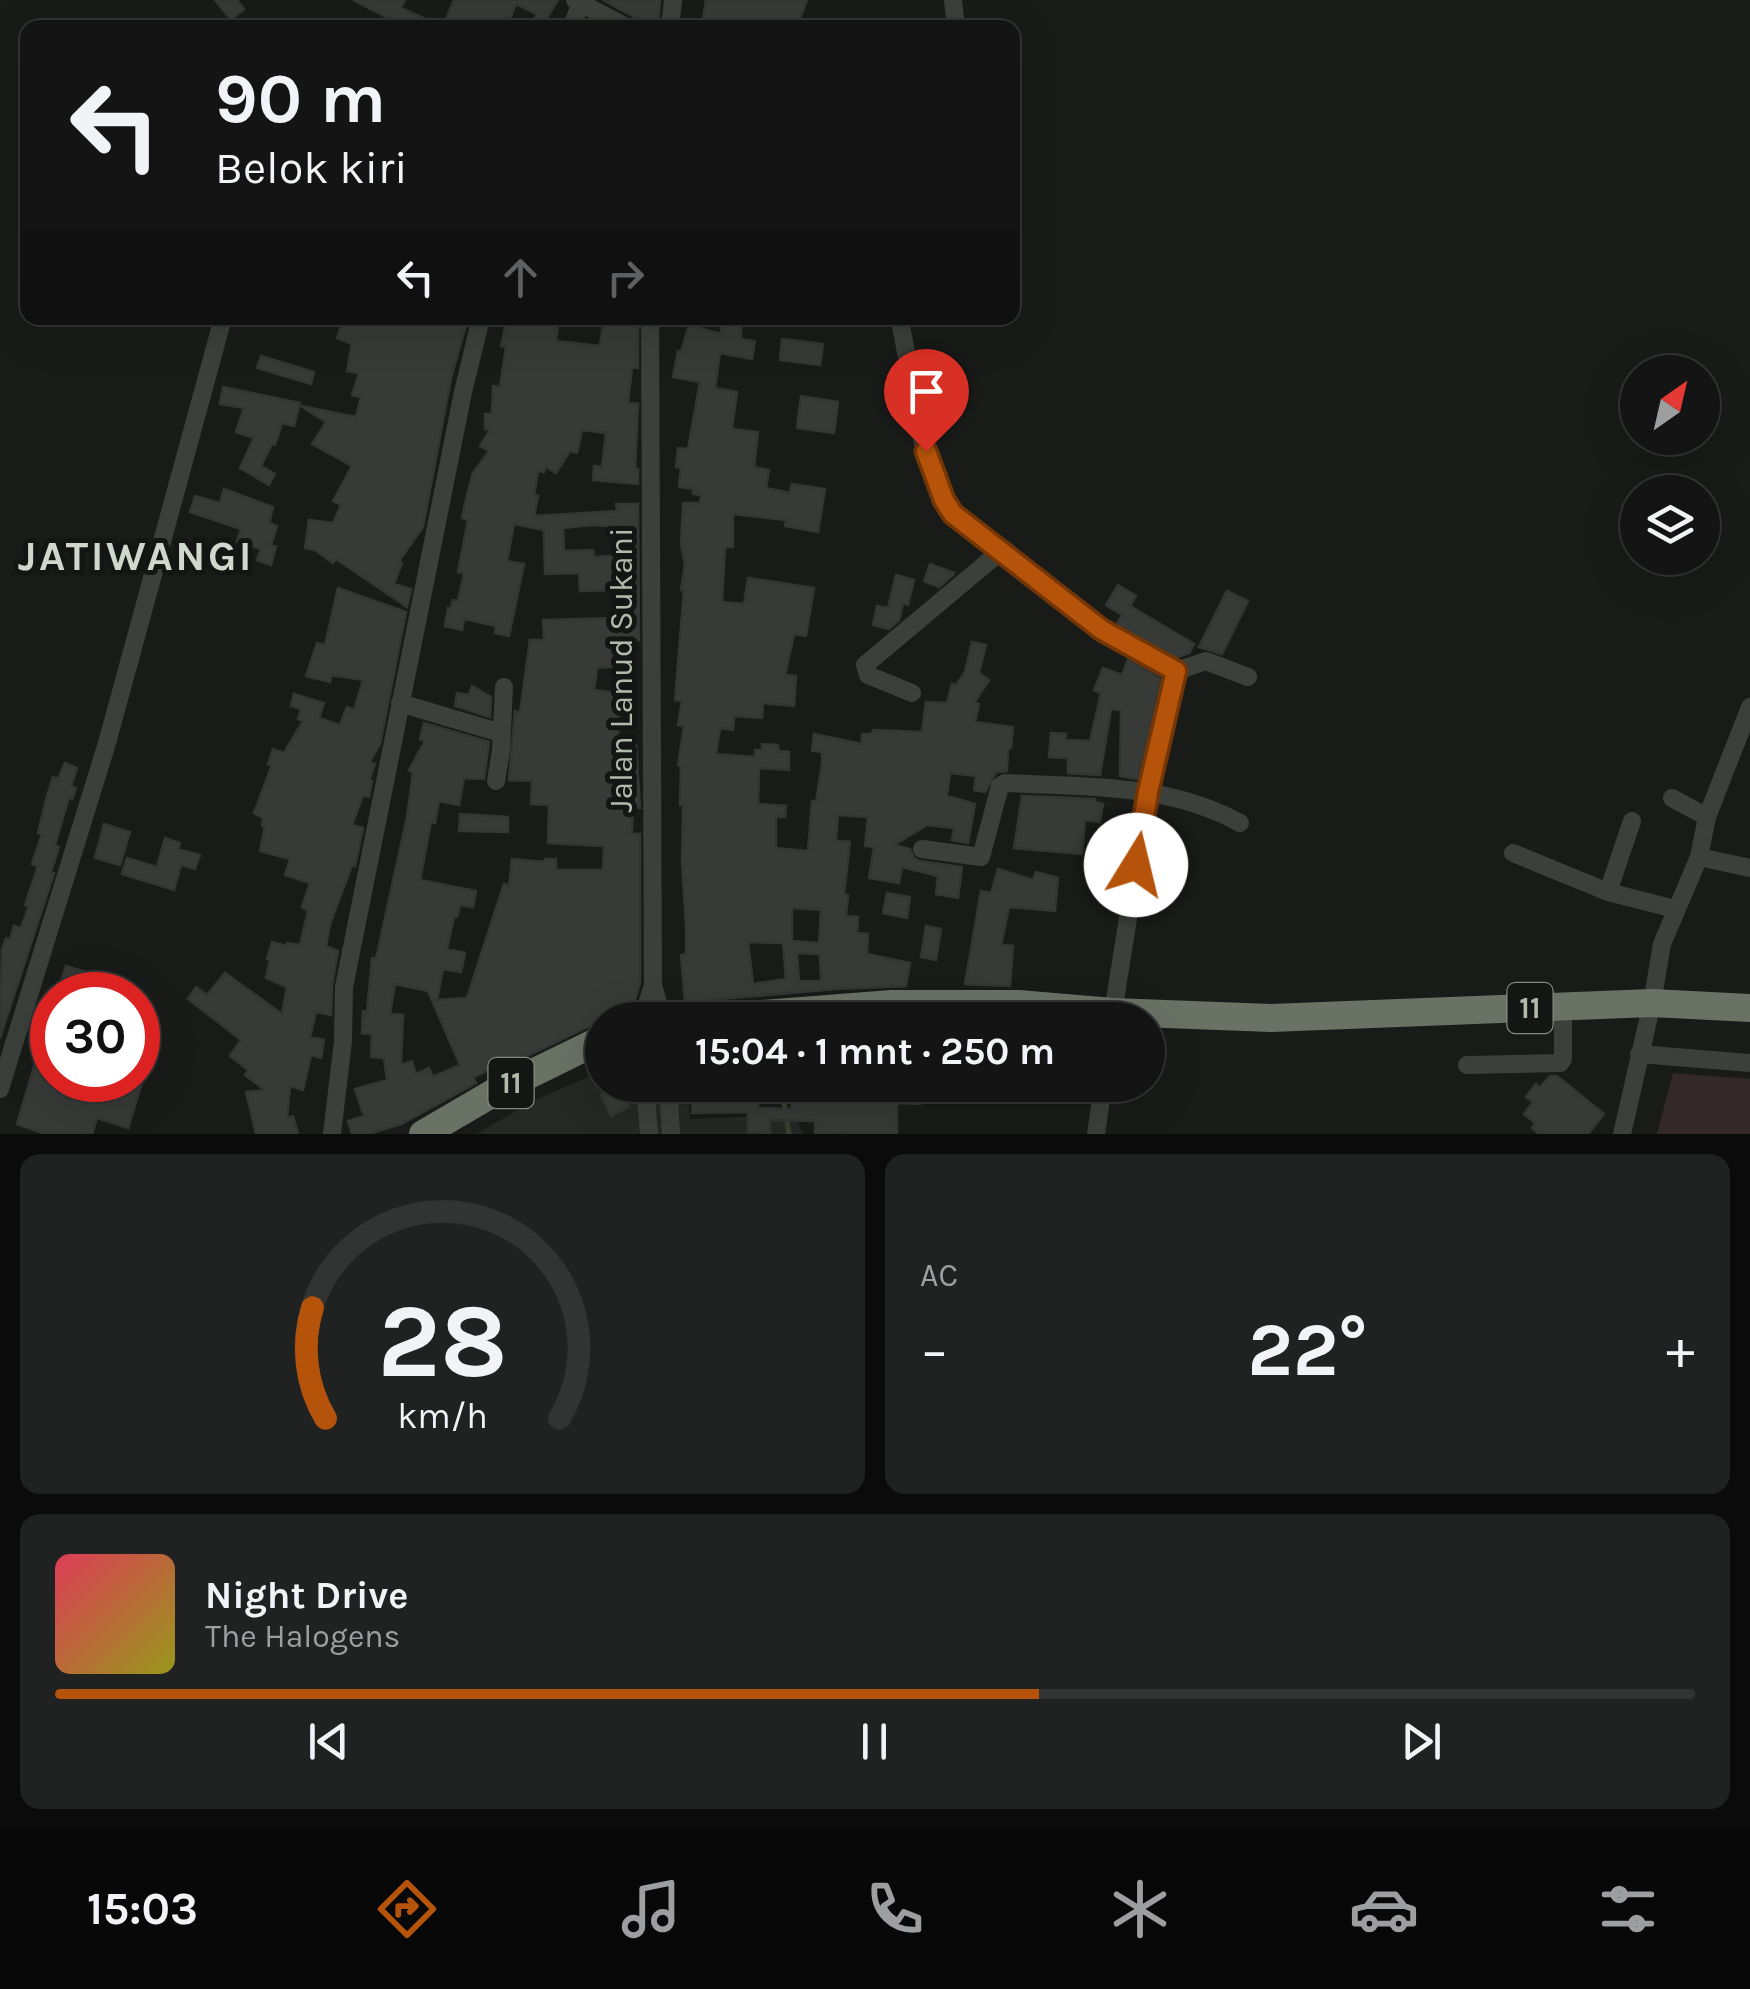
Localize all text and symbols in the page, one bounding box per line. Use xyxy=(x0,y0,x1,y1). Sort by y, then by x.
text: 90 m xyxy=(215,58,386,140)
icon: left xyxy=(50,60,180,190)
text: Belok kiri xyxy=(215,142,408,194)
icon: left xyxy=(388,250,443,305)
icon: ahead xyxy=(493,250,548,305)
icon: right xyxy=(598,250,653,305)
pin xyxy=(884,349,969,452)
north arrow xyxy=(1620,355,1720,455)
map controls xyxy=(1620,355,1720,575)
icon: arrive xyxy=(899,364,954,419)
button: layers xyxy=(1620,475,1720,575)
street label: Jalan Lanud Sukani xyxy=(603,527,640,813)
district label: JATIWANGI xyxy=(18,531,254,581)
position arrow xyxy=(1084,813,1188,917)
speed limit sign: 30 xyxy=(30,972,160,1102)
road number: 11 xyxy=(1508,983,1552,1033)
text: 15:04 · 1 mnt · 250 m xyxy=(695,1029,1055,1074)
road number: 11 xyxy=(488,1058,534,1108)
text: AC xyxy=(920,1257,958,1294)
text: 28 xyxy=(377,1281,508,1402)
text: 22° xyxy=(1248,1306,1367,1394)
text: − xyxy=(920,1318,949,1382)
text: + xyxy=(1666,1318,1695,1382)
text: km/h xyxy=(397,1395,488,1437)
text: Night Drive xyxy=(205,1573,408,1618)
text: The Halogens xyxy=(205,1618,400,1655)
icon: previous xyxy=(301,1714,356,1769)
icon: pause xyxy=(847,1714,902,1769)
icon: next xyxy=(1394,1714,1449,1769)
icon: directions xyxy=(372,1874,442,1944)
icon: music xyxy=(616,1874,686,1944)
icon: phone xyxy=(860,1874,930,1944)
icon: climate xyxy=(1105,1874,1175,1944)
icon: car xyxy=(1349,1874,1419,1944)
icon: filters xyxy=(1593,1874,1663,1944)
text: 15:03 xyxy=(87,1883,198,1935)

